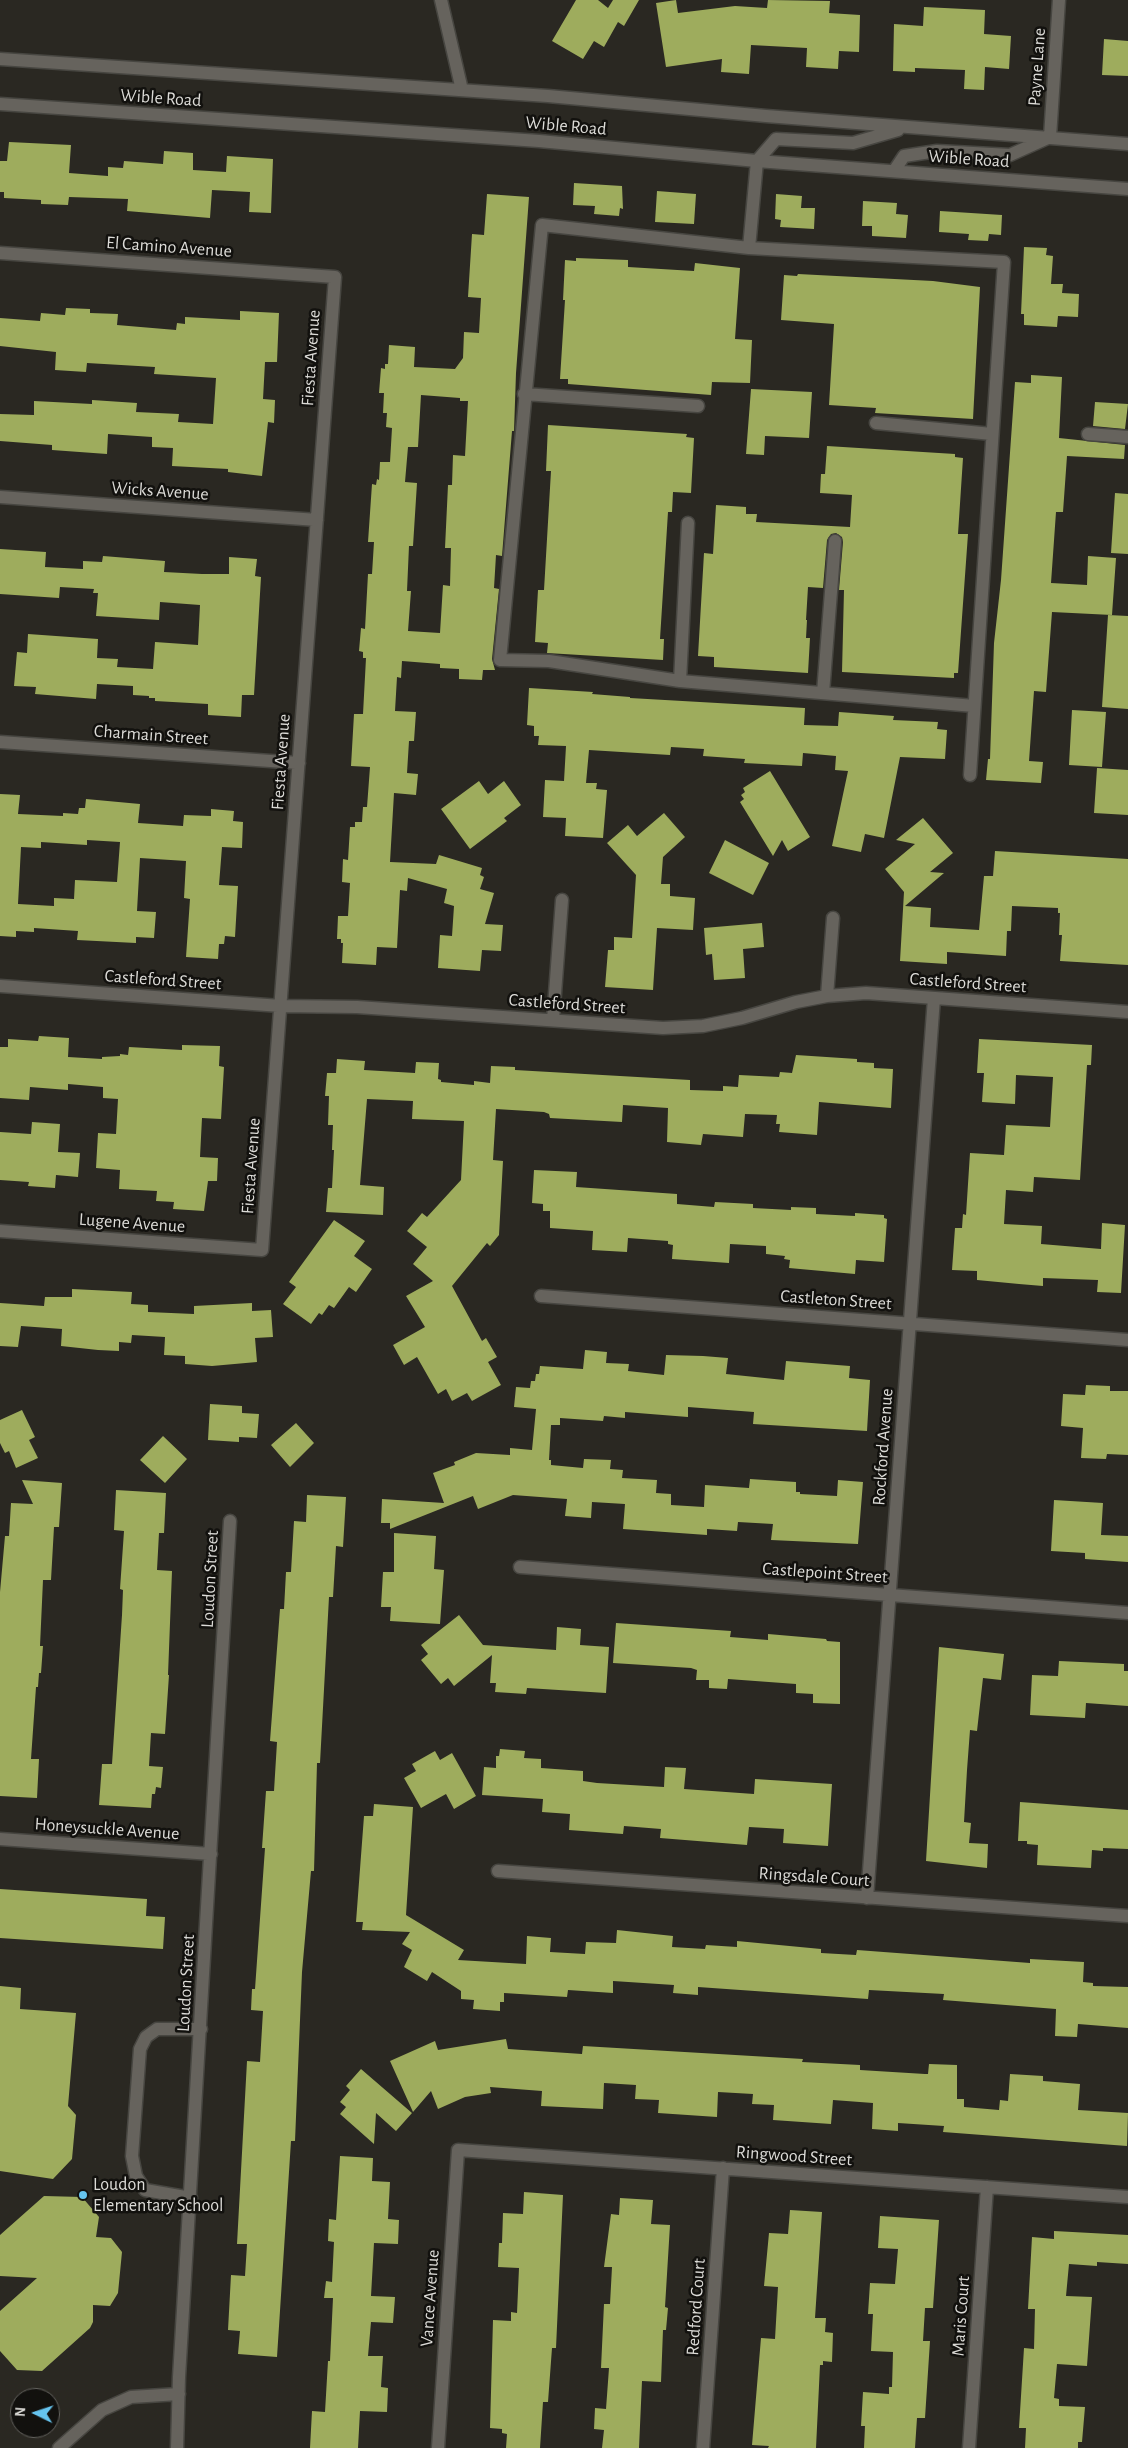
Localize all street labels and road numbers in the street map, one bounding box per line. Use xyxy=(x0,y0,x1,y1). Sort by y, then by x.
street label: Payne Lane xyxy=(1023,27,1051,107)
street label: Wible Road xyxy=(120,84,202,112)
street label: Wible Road xyxy=(525,112,607,140)
street label: Wible Road xyxy=(928,145,1010,173)
street label: El Camino Avenue xyxy=(105,232,233,262)
street label: Fiesta Avenue xyxy=(297,309,325,407)
street label: Wicks Avenue xyxy=(111,477,209,505)
street label: Fiesta Avenue xyxy=(267,713,295,811)
street label: Charmain Street xyxy=(93,720,209,750)
street label: Castleford Street xyxy=(104,965,222,995)
street label: Castleford Street xyxy=(909,968,1027,998)
street label: Castleford Street xyxy=(508,989,626,1019)
street label: Fiesta Avenue xyxy=(237,1117,265,1215)
street label: Lugene Avenue xyxy=(78,1209,186,1237)
street label: Castleton Street xyxy=(780,1285,892,1315)
street label: Rockford Avenue xyxy=(868,1388,898,1506)
street label: Loudon Street xyxy=(197,1530,223,1628)
street label: Castlepoint Street xyxy=(762,1558,888,1588)
street label: Honeysuckle Avenue xyxy=(34,1813,180,1845)
street label: Ringsdale Court xyxy=(758,1862,870,1892)
street label: Loudon Street xyxy=(173,1934,199,2032)
street label: Ringwood Street xyxy=(735,2141,853,2171)
street label: Vance Avenue xyxy=(416,2249,444,2347)
street label: Redford Court xyxy=(682,2258,710,2356)
street label: Maris Court xyxy=(947,2275,975,2357)

